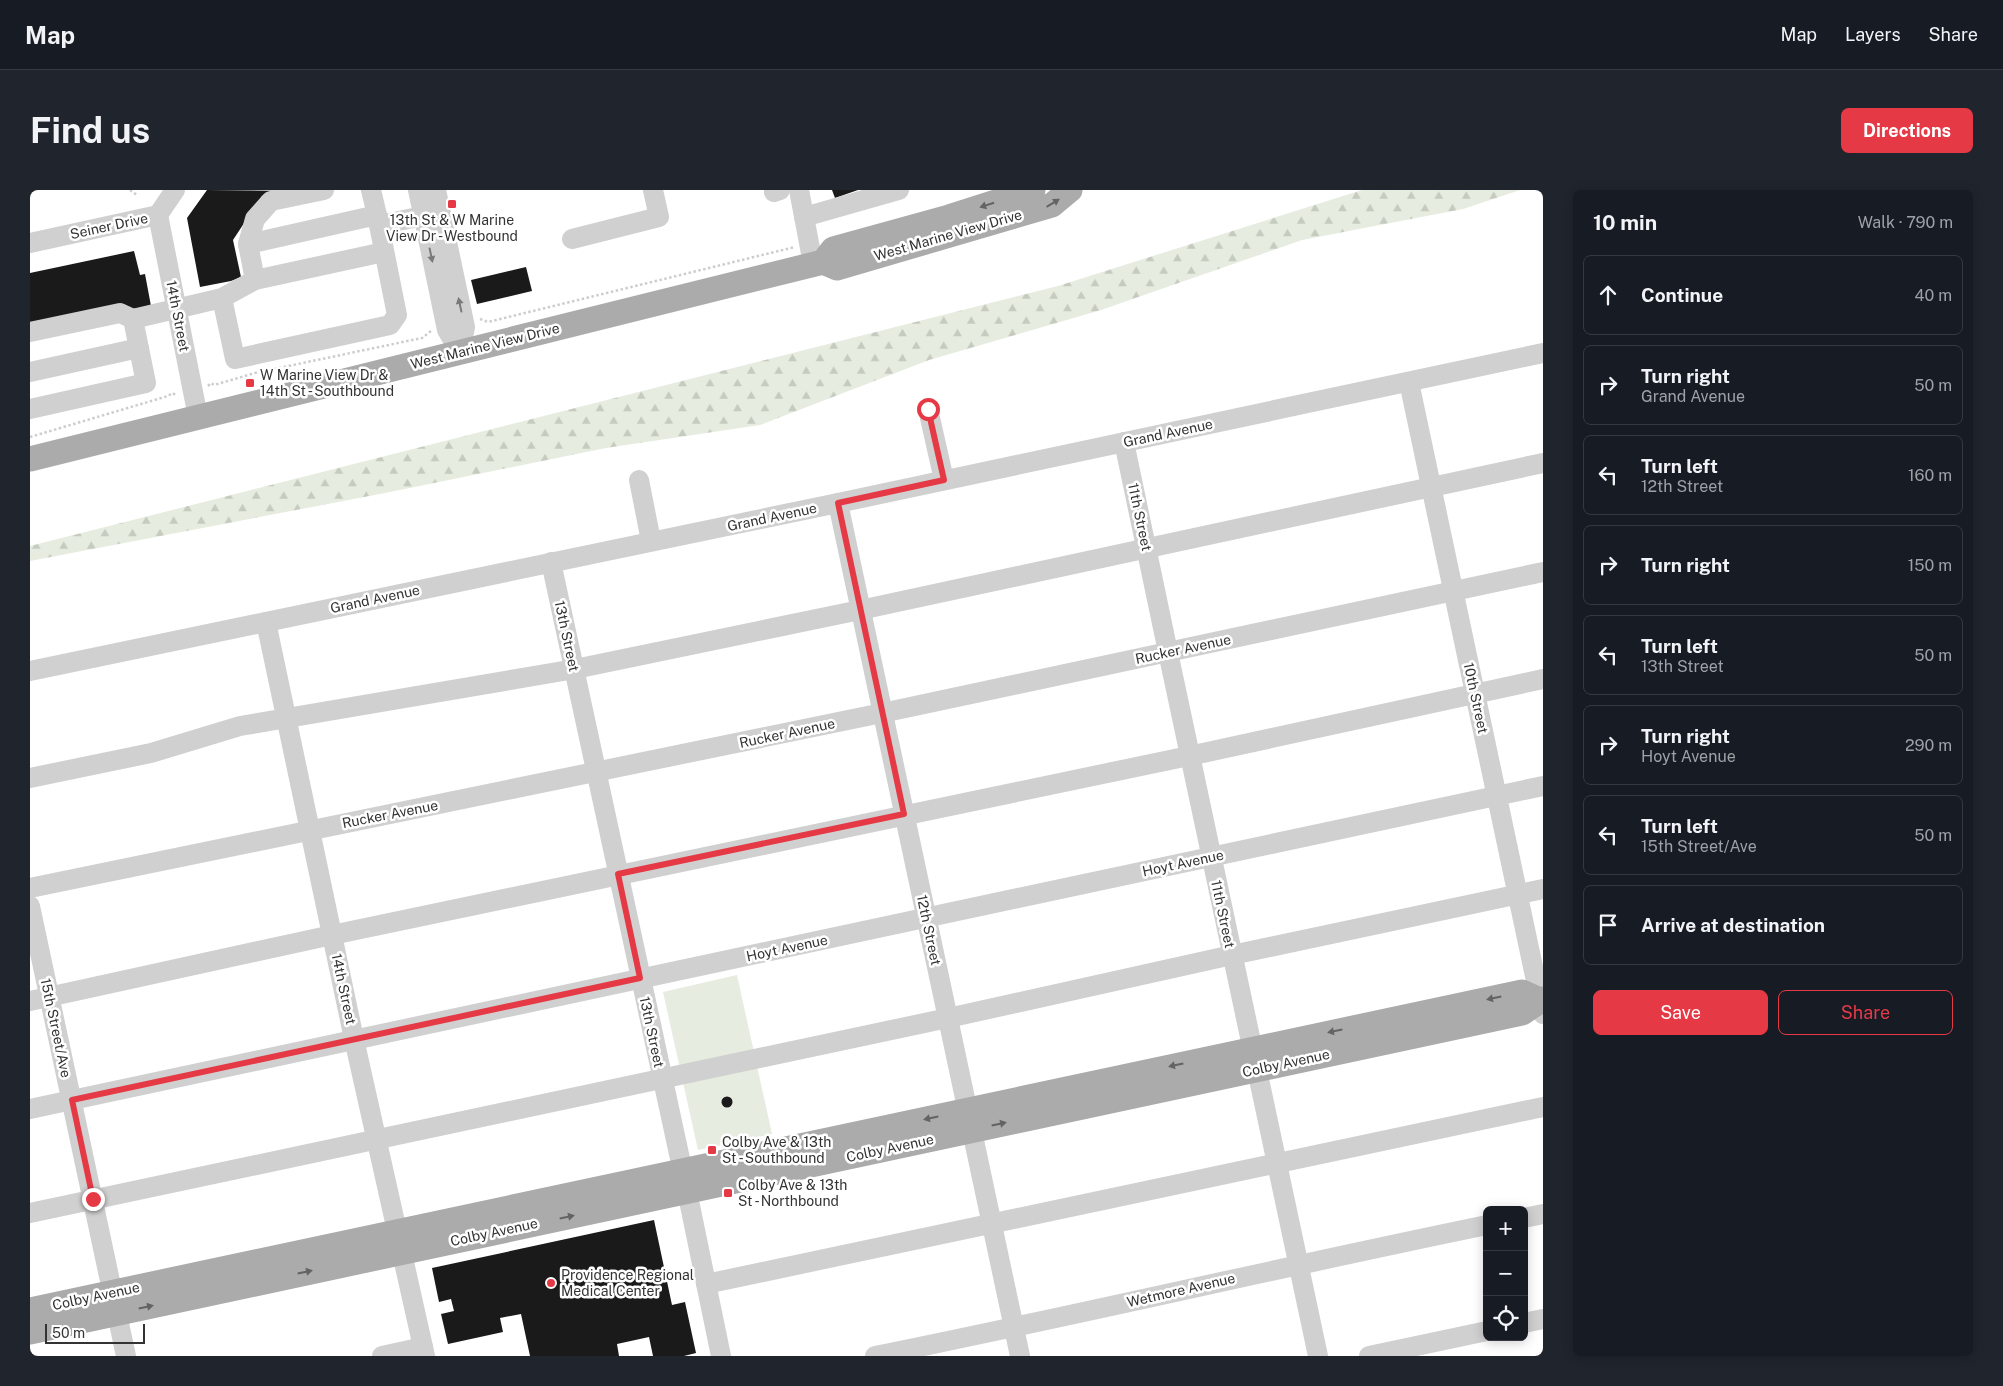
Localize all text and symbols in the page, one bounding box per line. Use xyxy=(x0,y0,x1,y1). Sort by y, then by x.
text: Map xyxy=(25,21,75,49)
text: Map xyxy=(1781,24,1817,45)
text: Layers xyxy=(1845,24,1901,45)
text: Share xyxy=(1929,24,1978,45)
button: Directions xyxy=(1841,108,1973,153)
text: Find us xyxy=(30,110,150,151)
marker: 13th St & W Marine View Dr - Westbound xyxy=(446,198,458,210)
one-way arrow xyxy=(1046,198,1059,207)
one-way arrow xyxy=(979,201,994,209)
street label: West Marine View Drive xyxy=(872,206,1024,264)
street label: Seiner Drive xyxy=(69,210,149,242)
text: 10 min xyxy=(1593,210,1657,235)
place label: 13th St & W Marine View Dr - Westbound xyxy=(386,212,518,244)
text: Walk · 790 m xyxy=(1858,213,1953,232)
one-way arrow xyxy=(427,247,435,262)
street label: 14th Street xyxy=(163,279,193,353)
icon: ahead xyxy=(1594,281,1622,309)
text: Continue xyxy=(1641,284,1723,306)
text: 40 m xyxy=(1914,286,1952,305)
one-way arrow xyxy=(456,296,464,312)
street label: West Marine View Drive xyxy=(409,320,561,372)
text: Turn right xyxy=(1641,365,1730,387)
place label: W Marine View Dr & 14th St - Southbound xyxy=(260,367,394,399)
icon: right xyxy=(1594,371,1622,399)
text: 50 m xyxy=(1914,376,1952,395)
marker: W Marine View Dr & 14th St - Southbound xyxy=(244,377,256,389)
text: Grand Avenue xyxy=(1641,387,1745,406)
route start xyxy=(917,398,940,421)
street label: Grand Avenue xyxy=(1122,416,1214,450)
text: Turn left xyxy=(1641,455,1718,477)
icon: left xyxy=(1594,461,1622,489)
text: 160 m xyxy=(1908,466,1952,485)
text: 12th Street xyxy=(1641,477,1723,496)
street label: 11th Street xyxy=(1125,481,1155,553)
street label: Grand Avenue xyxy=(726,500,818,534)
icon: right xyxy=(1594,551,1622,579)
text: Turn right xyxy=(1641,554,1730,576)
text: 150 m xyxy=(1908,556,1952,575)
street label: Grand Avenue xyxy=(329,582,421,616)
street label: 13th Street xyxy=(552,599,582,673)
street label: Rucker Avenue xyxy=(1134,631,1232,667)
text: Turn left xyxy=(1641,635,1718,657)
icon: left xyxy=(1594,641,1622,669)
text: 50 m xyxy=(1914,646,1952,665)
text: 13th Street xyxy=(1641,657,1724,676)
street label: 10th Street xyxy=(1461,661,1491,735)
street label: Rucker Avenue xyxy=(738,715,836,751)
text: Turn right xyxy=(1641,725,1730,747)
icon: right xyxy=(1594,731,1622,759)
text: 290 m xyxy=(1905,736,1952,755)
text: Hoyt Avenue xyxy=(1641,747,1736,766)
street label: Rucker Avenue xyxy=(341,797,439,831)
text: Turn left xyxy=(1641,815,1718,837)
icon: left xyxy=(1594,821,1622,849)
text: 50 m xyxy=(1914,826,1952,845)
text: 15th Street/Ave xyxy=(1641,837,1757,856)
street label: Hoyt Avenue xyxy=(1141,847,1225,879)
street label: 11th Street xyxy=(1208,878,1238,950)
street label: 12th Street xyxy=(914,893,944,967)
icon: arrive xyxy=(1594,911,1622,939)
text: Arrive at destination xyxy=(1641,914,1825,936)
street label: Hoyt Avenue xyxy=(745,932,829,964)
street label: 14th Street xyxy=(329,952,359,1026)
street label: 15th Street/Ave xyxy=(38,977,74,1079)
button: Save xyxy=(1593,990,1768,1035)
button: Share xyxy=(1778,990,1953,1035)
one-way arrow xyxy=(1485,994,1501,1002)
street label: 13th Street xyxy=(637,995,667,1069)
one-way arrow xyxy=(1326,1028,1342,1036)
street label: Colby Avenue xyxy=(1241,1046,1331,1080)
one-way arrow xyxy=(1167,1062,1183,1070)
one-way arrow xyxy=(924,1114,939,1122)
one-way arrow xyxy=(992,1120,1007,1128)
street label: Colby Avenue xyxy=(845,1131,935,1165)
place label: Colby Ave & 13th St - Southbound xyxy=(722,1134,831,1166)
marker: Colby Ave & 13th St - Southbound xyxy=(706,1144,718,1156)
place label: Colby Ave & 13th St - Northbound xyxy=(738,1177,847,1209)
marker: Colby Ave & 13th St - Northbound xyxy=(722,1187,734,1199)
route end xyxy=(82,1188,105,1211)
map controls xyxy=(1483,1206,1528,1341)
button: + xyxy=(1483,1206,1528,1251)
one-way arrow xyxy=(559,1212,575,1220)
street label: Colby Avenue xyxy=(449,1215,539,1249)
button: − xyxy=(1483,1251,1528,1296)
place label: Providence Regional Medical Center xyxy=(561,1267,694,1299)
one-way arrow xyxy=(297,1268,312,1276)
street label: Wetmore Avenue xyxy=(1125,1270,1237,1310)
marker: Providence Regional Medical Center xyxy=(545,1277,557,1289)
street label: Colby Avenue xyxy=(51,1279,141,1313)
button: locate xyxy=(1483,1296,1528,1341)
one-way arrow xyxy=(139,1302,155,1310)
scale bar xyxy=(45,1321,145,1344)
text: 50 m xyxy=(52,1325,85,1341)

